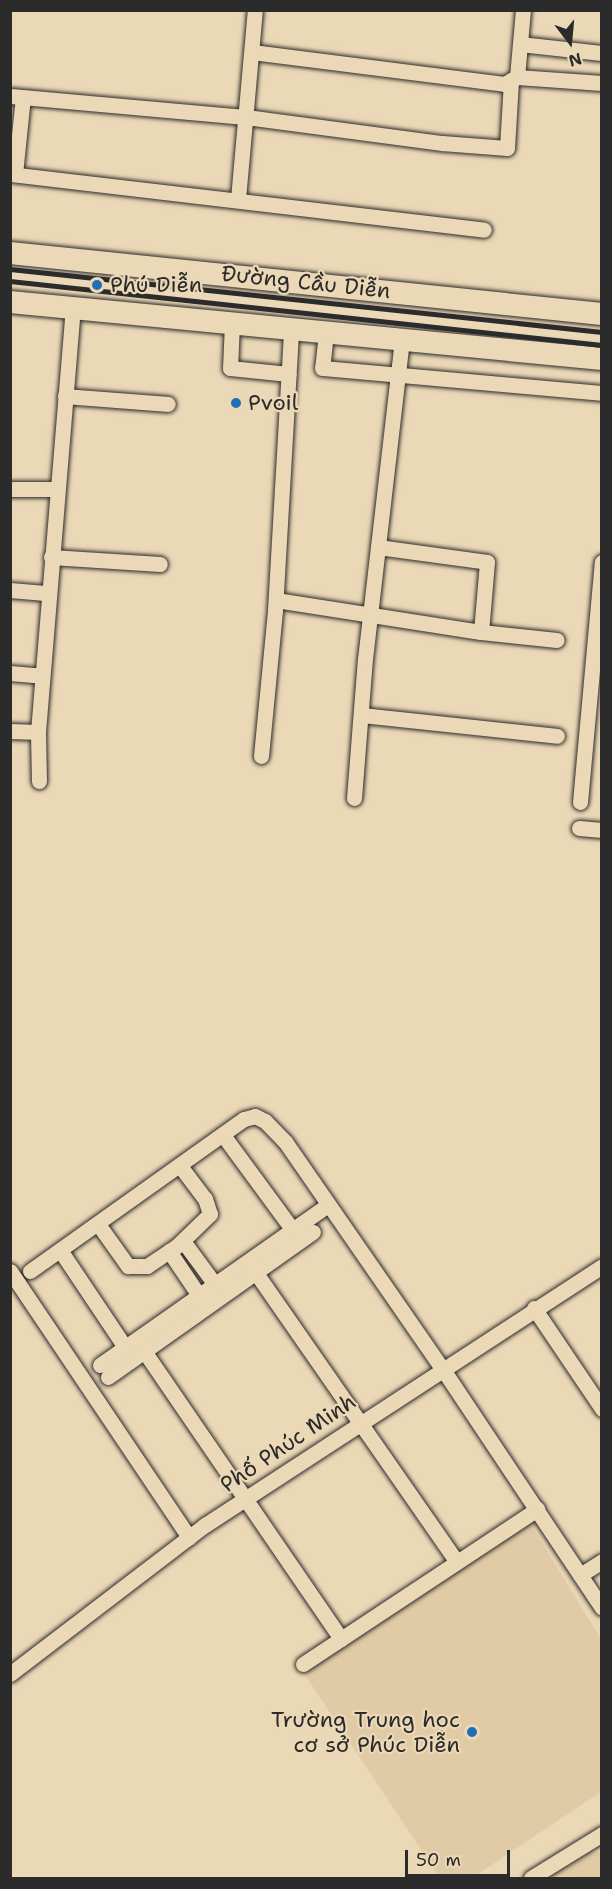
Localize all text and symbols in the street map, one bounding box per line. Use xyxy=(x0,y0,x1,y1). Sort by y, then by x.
north arrow xyxy=(540,12,600,72)
text: N xyxy=(566,48,584,72)
street label: Đường Cầu Diễn xyxy=(220,260,392,304)
place label: Phú Diễn xyxy=(110,272,202,298)
marker: Phú Diễn xyxy=(88,276,106,294)
place label: Pvoil xyxy=(248,390,298,416)
marker: Pvoil xyxy=(229,396,243,410)
street label: Phố Phúc Minh xyxy=(215,1388,361,1498)
place label: Trường Trung học cơ sở Phúc Diễn xyxy=(271,1706,460,1758)
marker: Trường Trung học cơ sở Phúc Diễn xyxy=(465,1725,479,1739)
scale bar xyxy=(408,1838,513,1876)
text: 50 m xyxy=(416,1848,461,1872)

